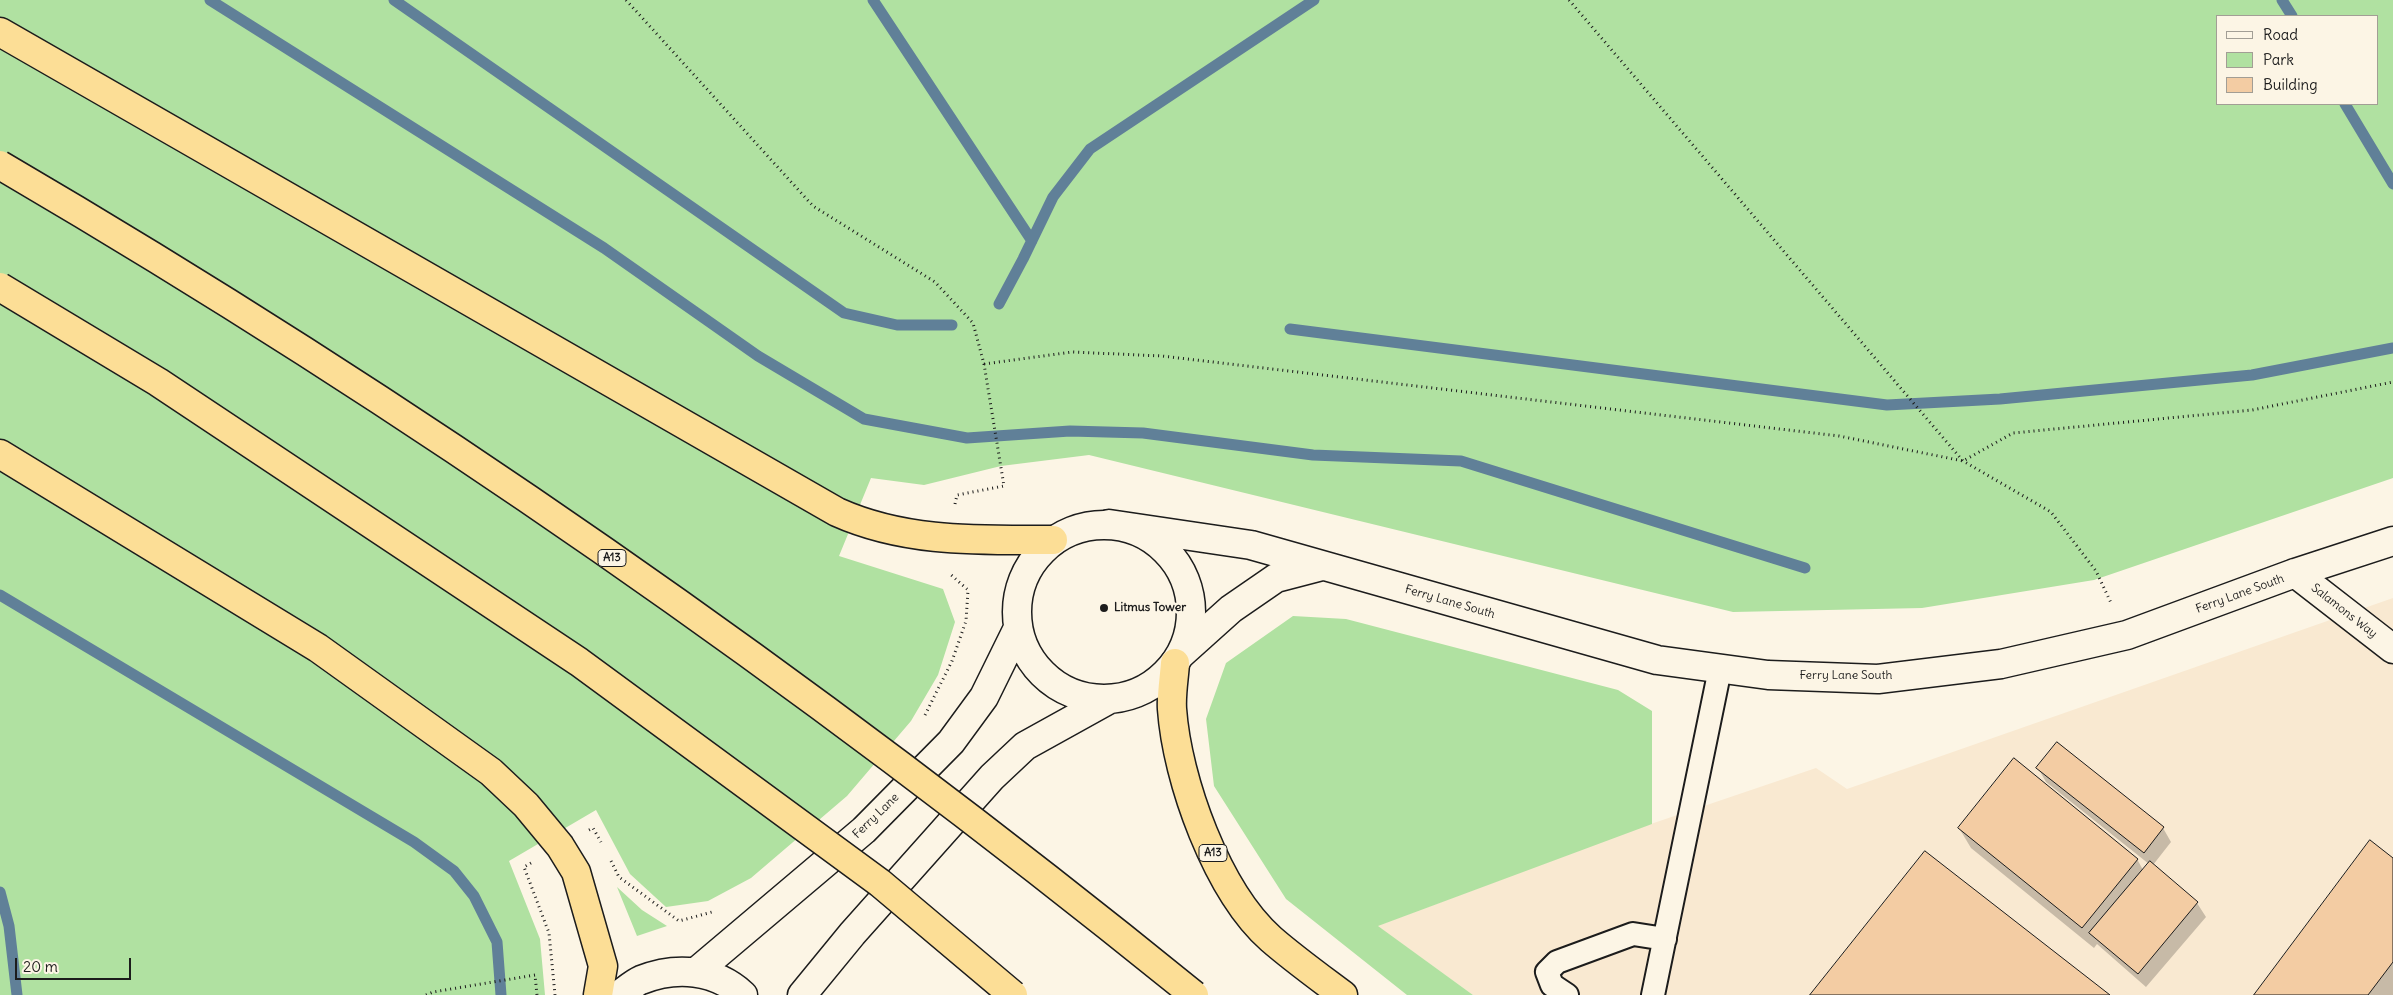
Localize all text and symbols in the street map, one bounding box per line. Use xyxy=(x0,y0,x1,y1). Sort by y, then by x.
legend xyxy=(2216,15,2378,105)
text: Road xyxy=(2263,25,2298,44)
text: Park xyxy=(2263,50,2294,69)
text: Building xyxy=(2263,75,2318,94)
road number: A13 xyxy=(598,550,626,566)
street label: Ferry Lane South xyxy=(2194,571,2286,617)
street label: Salamons Way xyxy=(2308,581,2380,641)
street label: Ferry Lane South xyxy=(1403,582,1497,622)
place label: Litmus Tower xyxy=(1114,601,1186,615)
marker: Litmus Tower xyxy=(1098,602,1110,614)
street label: Ferry Lane South xyxy=(1799,669,1893,683)
street label: Ferry Lane xyxy=(850,790,902,842)
road number: A13 xyxy=(1199,844,1227,861)
scale bar xyxy=(18,948,134,980)
text: 20 m xyxy=(23,957,58,976)

